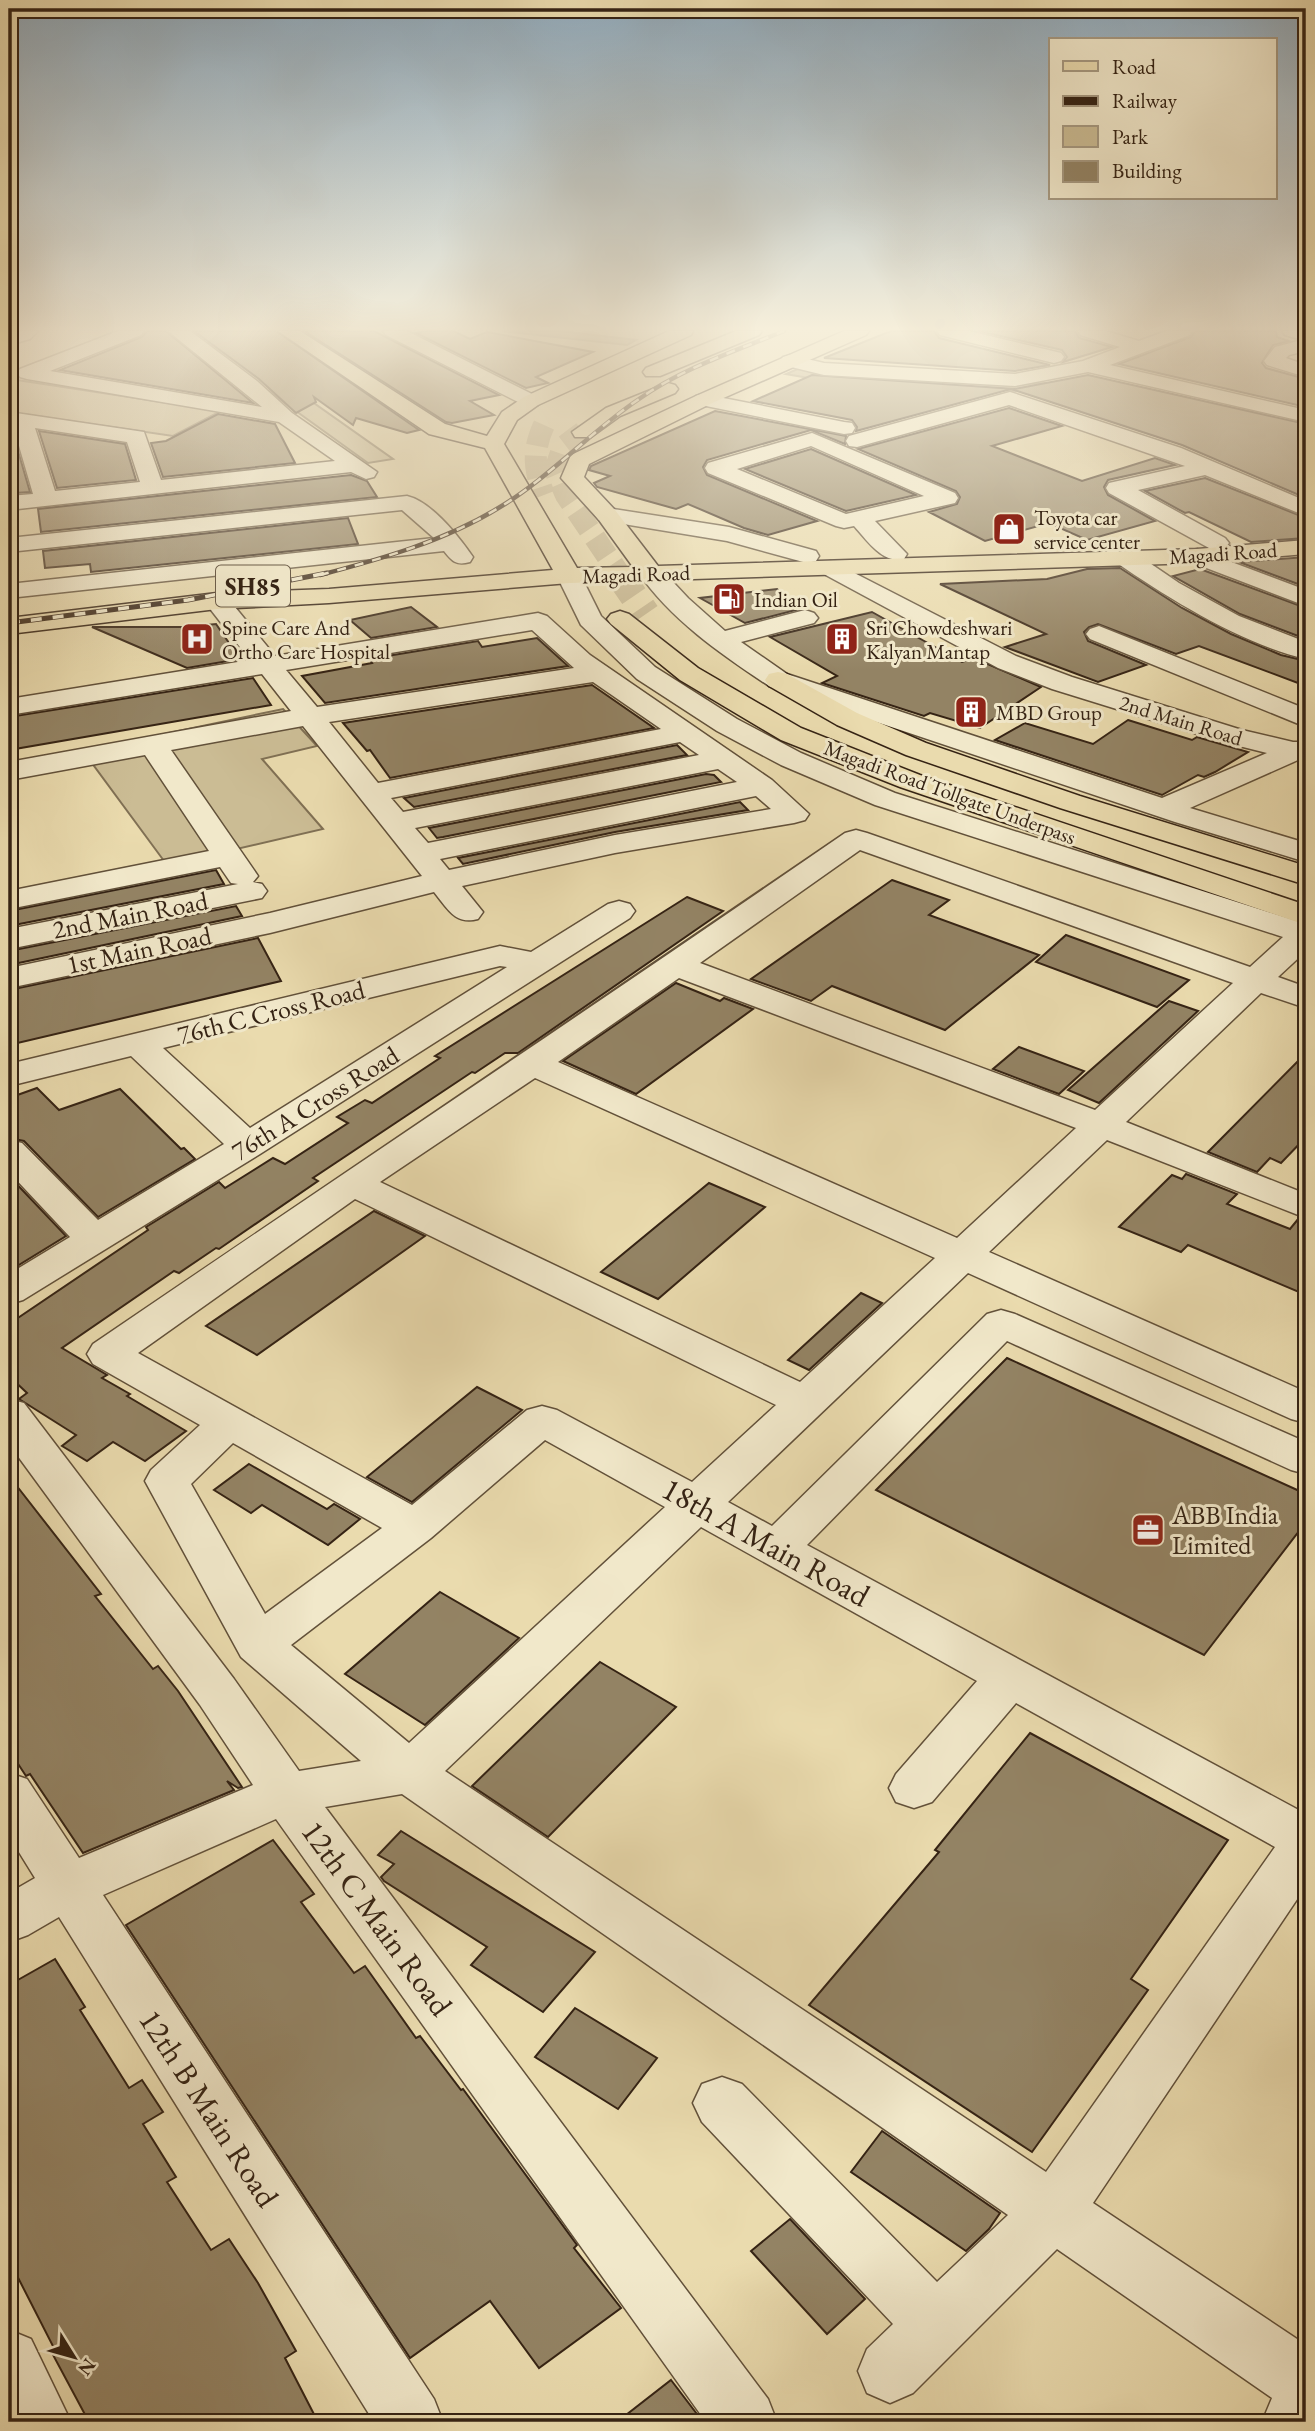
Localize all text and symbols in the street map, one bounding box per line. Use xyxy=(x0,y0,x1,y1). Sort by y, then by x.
legend xyxy=(1049,38,1276,200)
text: Road xyxy=(1112,53,1156,80)
text: Railway xyxy=(1112,87,1178,114)
text: Park xyxy=(1112,123,1149,150)
text: Building xyxy=(1112,157,1182,184)
place label: Toyota car service center xyxy=(1034,504,1140,555)
shop icon: Toyota car service center xyxy=(990,510,1028,548)
street label: Magadi Road xyxy=(1168,536,1278,570)
street label: Magadi Road xyxy=(581,559,691,589)
road number: SH85 xyxy=(216,566,290,606)
fuel station icon: Indian Oil xyxy=(710,580,748,618)
place label: Indian Oil xyxy=(754,586,838,613)
place label: Spine Care And Ortho Care Hospital xyxy=(222,614,390,665)
place label: Sri Chowdeshwari Kalyan Mantap xyxy=(866,614,1012,665)
hospital icon: Spine Care And Ortho Care Hospital xyxy=(178,620,216,658)
building icon: Sri Chowdeshwari Kalyan Mantap xyxy=(823,620,861,658)
street label: 2nd Main Road xyxy=(1116,688,1246,752)
building icon: MBD Group xyxy=(952,693,990,731)
place label: MBD Group xyxy=(996,699,1102,726)
street label: Magadi Road Tollgate Underpass xyxy=(820,734,1080,850)
street label: 2nd Main Road xyxy=(49,883,211,947)
street label: 1st Main Road xyxy=(63,918,215,982)
street label: 76th C Cross Road xyxy=(174,972,369,1052)
street label: 76th A Cross Road xyxy=(225,1037,406,1168)
street label: 18th A Main Road xyxy=(655,1468,878,1617)
place label: ABB India Limited xyxy=(1171,1498,1279,1562)
office icon: ABB India Limited xyxy=(1129,1511,1167,1549)
street label: 12th C Main Road xyxy=(292,1812,463,2025)
street label: 12th B Main Road xyxy=(129,2001,289,2216)
north arrow xyxy=(38,2322,108,2392)
text: N xyxy=(72,2353,102,2381)

